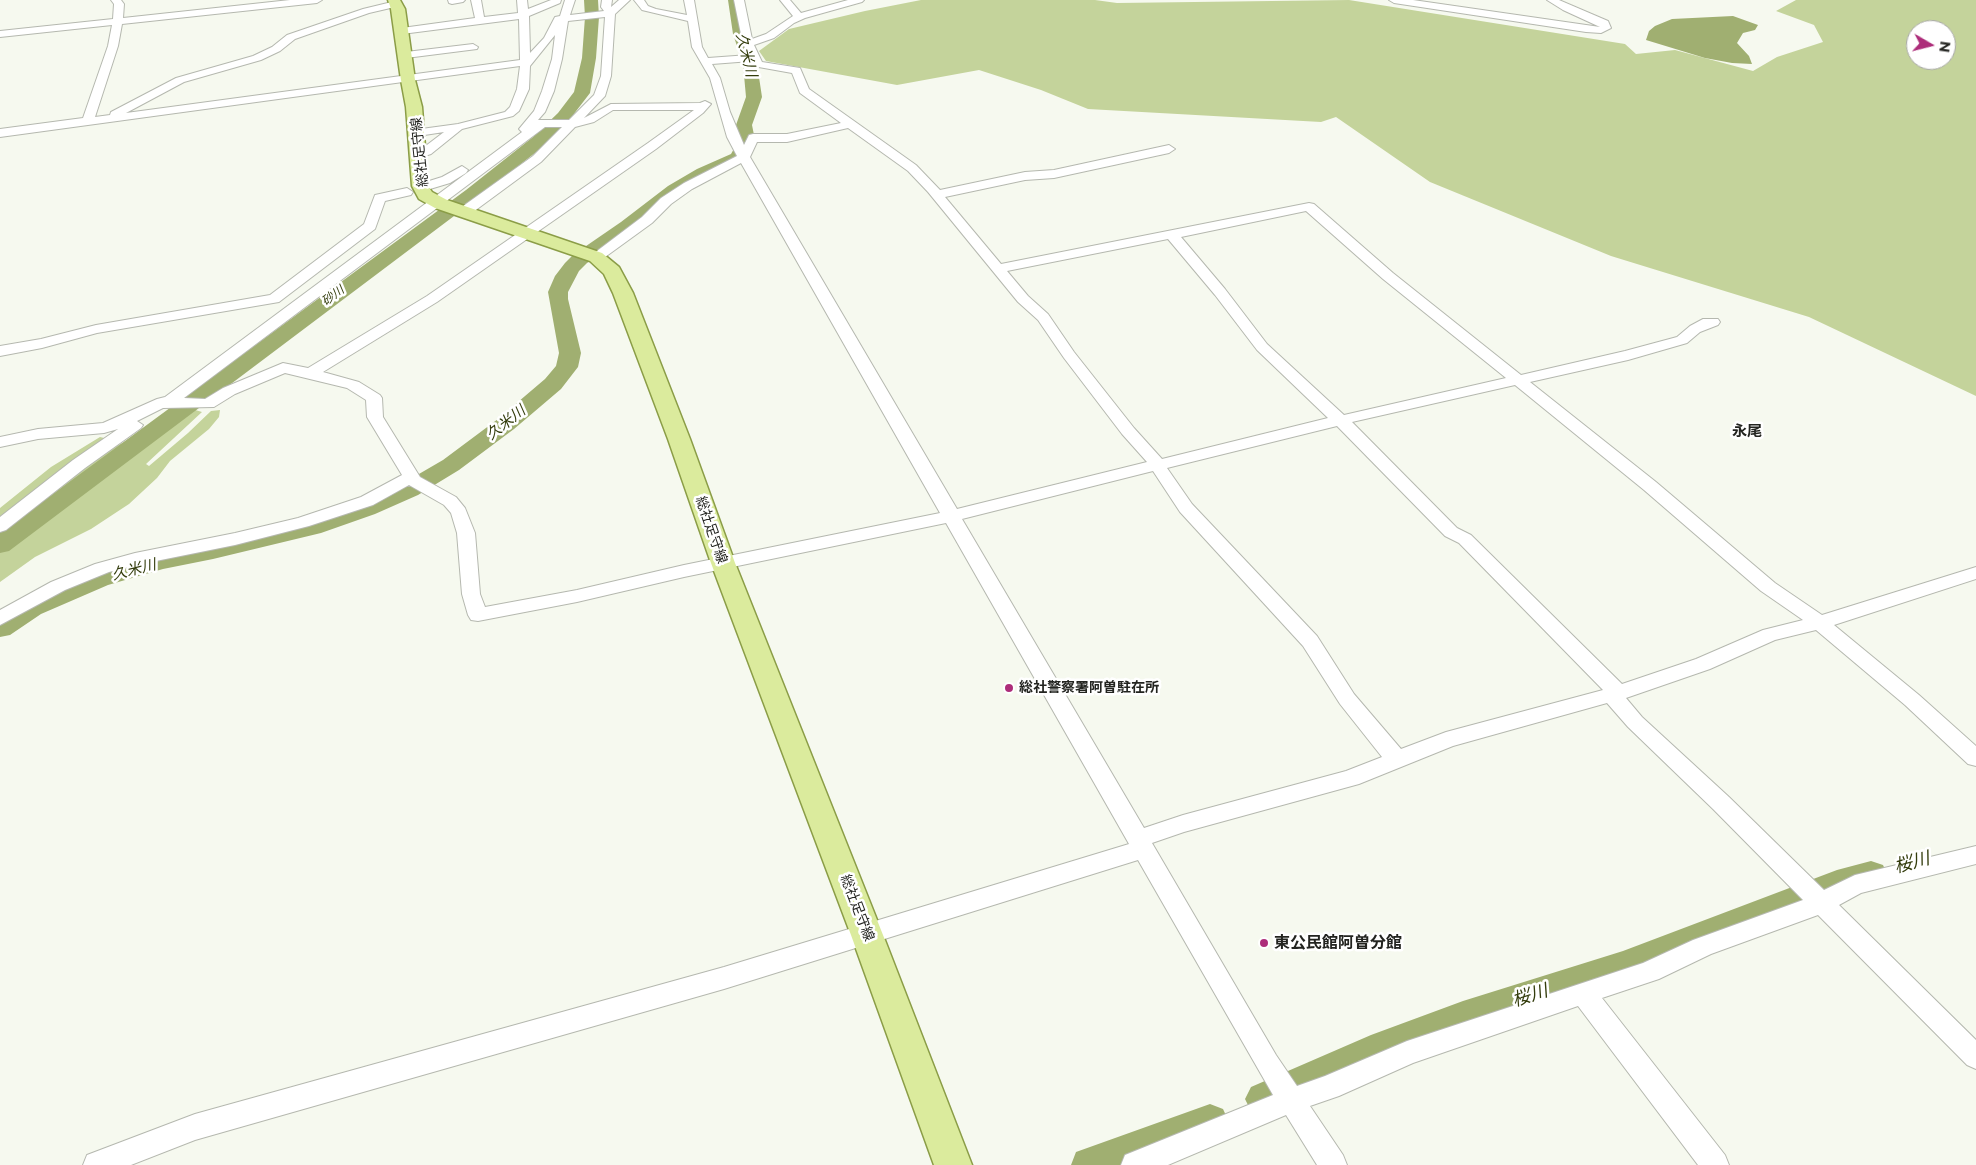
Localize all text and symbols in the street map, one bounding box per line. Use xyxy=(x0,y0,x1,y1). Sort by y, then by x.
north arrow xyxy=(1906,20,1956,70)
water label: 久米川 xyxy=(732,31,760,79)
text: N xyxy=(1935,40,1955,54)
street label: 総社足守線 xyxy=(408,116,432,188)
water label: 砂川 xyxy=(319,283,347,309)
water label: 久米川 xyxy=(483,402,529,444)
district label: 永尾 xyxy=(1732,423,1762,441)
street label: 総社足守線 xyxy=(692,494,730,566)
water label: 久米川 xyxy=(110,556,158,584)
place label: 総社警察署阿曽駐在所 xyxy=(1019,680,1159,696)
marker: 総社警察署阿曽駐在所 xyxy=(1003,682,1015,694)
water label: 桜川 xyxy=(1892,848,1932,878)
street label: 総社足守線 xyxy=(837,872,877,944)
place label: 東公民館阿曽分館 xyxy=(1274,933,1402,953)
marker: 東公民館阿曽分館 xyxy=(1258,937,1270,949)
water label: 桜川 xyxy=(1510,980,1550,1012)

